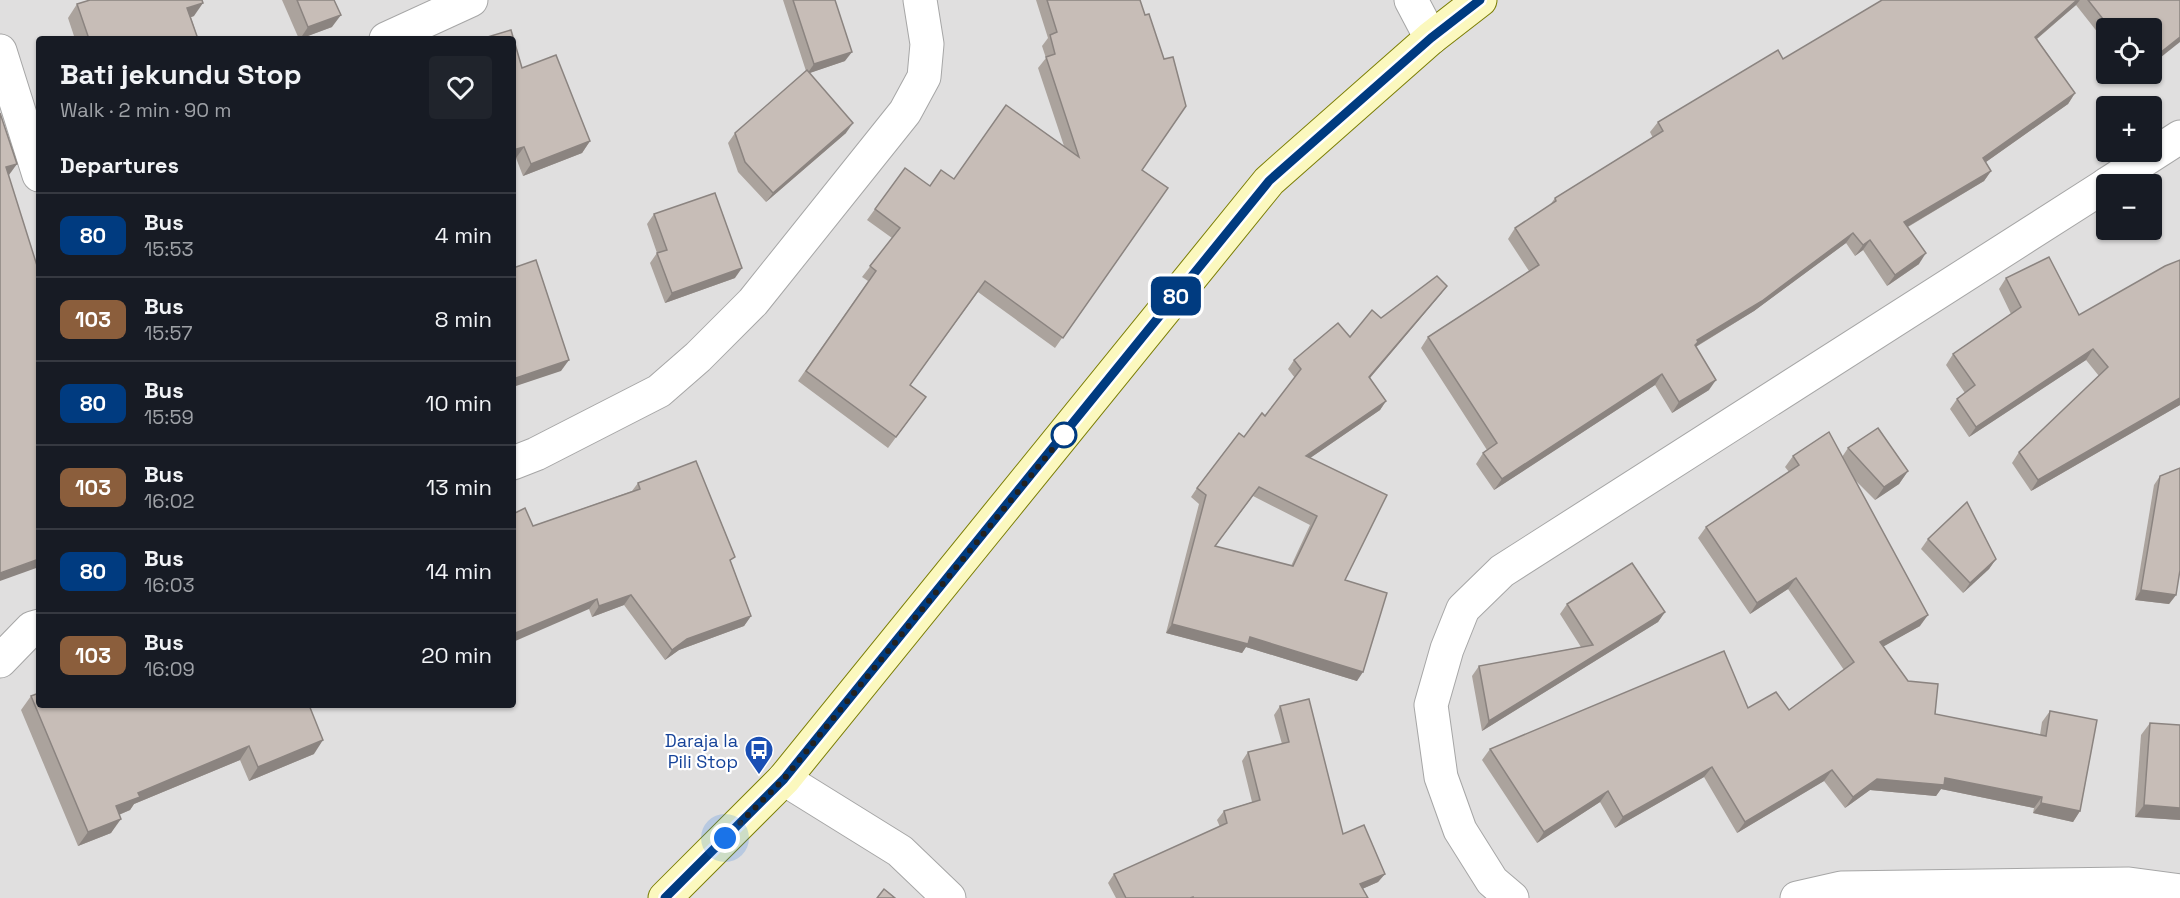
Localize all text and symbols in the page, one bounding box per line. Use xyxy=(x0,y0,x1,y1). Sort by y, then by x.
map controls xyxy=(2096,18,2162,240)
button: locate xyxy=(2096,18,2162,84)
text: Bati jekundu Stop xyxy=(60,56,302,92)
button: heart xyxy=(429,56,492,119)
button: + xyxy=(2096,96,2162,162)
text: Walk · 2 min · 90 m xyxy=(60,97,231,123)
text: Departures xyxy=(60,151,179,179)
button: − xyxy=(2096,174,2162,240)
text: Bus xyxy=(144,208,184,236)
text: 4 min xyxy=(435,221,492,249)
text: 80 xyxy=(80,222,106,249)
text: 15:53 xyxy=(144,236,193,262)
line badge: 80 xyxy=(1149,276,1203,316)
text: 80 xyxy=(1163,283,1189,310)
text: Bus xyxy=(144,292,184,320)
text: 8 min xyxy=(435,305,492,333)
text: 103 xyxy=(75,306,111,333)
text: 15:57 xyxy=(144,320,192,346)
text: Bus xyxy=(144,376,184,404)
text: 10 min xyxy=(425,389,492,417)
text: 80 xyxy=(80,390,106,417)
text: 15:59 xyxy=(144,404,194,430)
unlabelled marker xyxy=(1051,422,1077,448)
text: Bus xyxy=(144,460,184,488)
text: 13 min xyxy=(426,473,492,501)
text: 103 xyxy=(75,474,111,501)
text: 16:02 xyxy=(144,488,195,514)
text: Bus xyxy=(144,544,184,572)
text: 14 min xyxy=(426,557,492,585)
text: 80 xyxy=(80,558,106,585)
text: 16:03 xyxy=(144,572,195,598)
text: Bus xyxy=(144,628,184,656)
text: 20 min xyxy=(421,641,492,669)
text: 103 xyxy=(75,642,111,669)
text: 16:09 xyxy=(144,656,195,682)
place label: Daraja la Pili Stop xyxy=(665,729,738,773)
bus stop icon: Daraja la Pili Stop xyxy=(743,734,775,776)
your location xyxy=(710,823,740,853)

